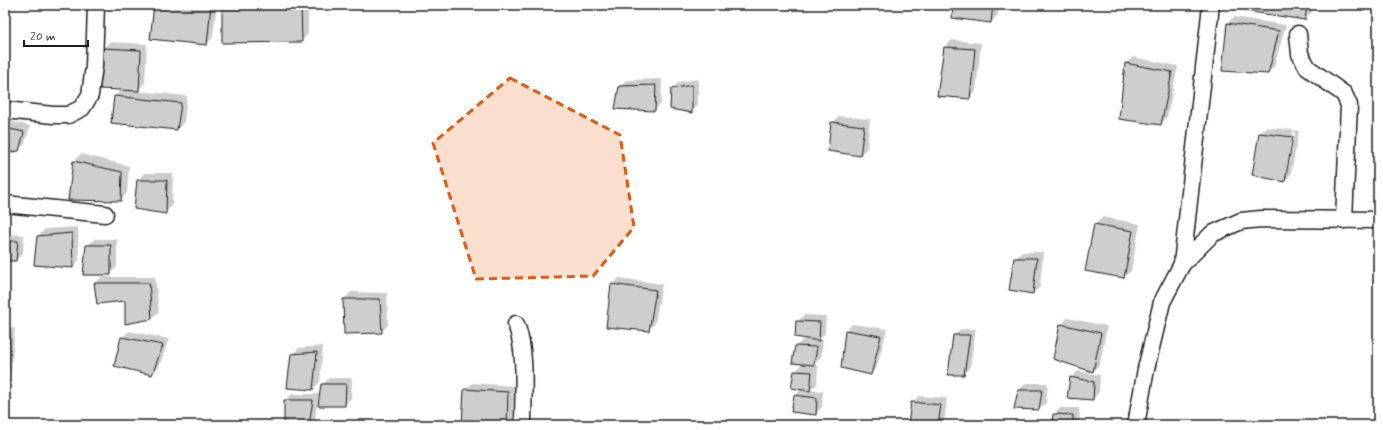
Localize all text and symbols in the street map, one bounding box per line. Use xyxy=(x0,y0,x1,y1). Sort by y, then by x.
scale bar xyxy=(24,22,88,48)
text: 20 m xyxy=(30,29,56,45)

